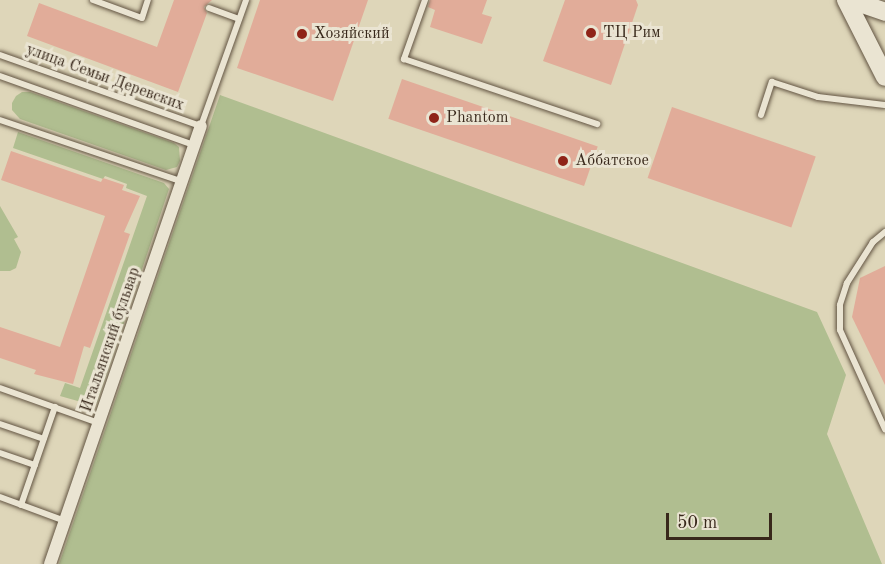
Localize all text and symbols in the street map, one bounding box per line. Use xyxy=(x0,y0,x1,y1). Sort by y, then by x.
place label: ТЦ Рим xyxy=(603,23,660,43)
place label: Хозяйский xyxy=(314,24,390,44)
marker: ТЦ Рим xyxy=(584,26,598,40)
marker: Хозяйский xyxy=(295,27,309,41)
street label: улица Семьи Деревских xyxy=(23,40,187,116)
place label: Phantom xyxy=(446,108,508,128)
marker: Phantom xyxy=(427,111,441,125)
place label: Аббатское xyxy=(575,151,649,171)
marker: Аббатское xyxy=(556,154,570,168)
street label: Итальянский бульвар xyxy=(77,265,145,415)
scale bar xyxy=(669,501,776,539)
text: 50 m xyxy=(677,514,717,532)

